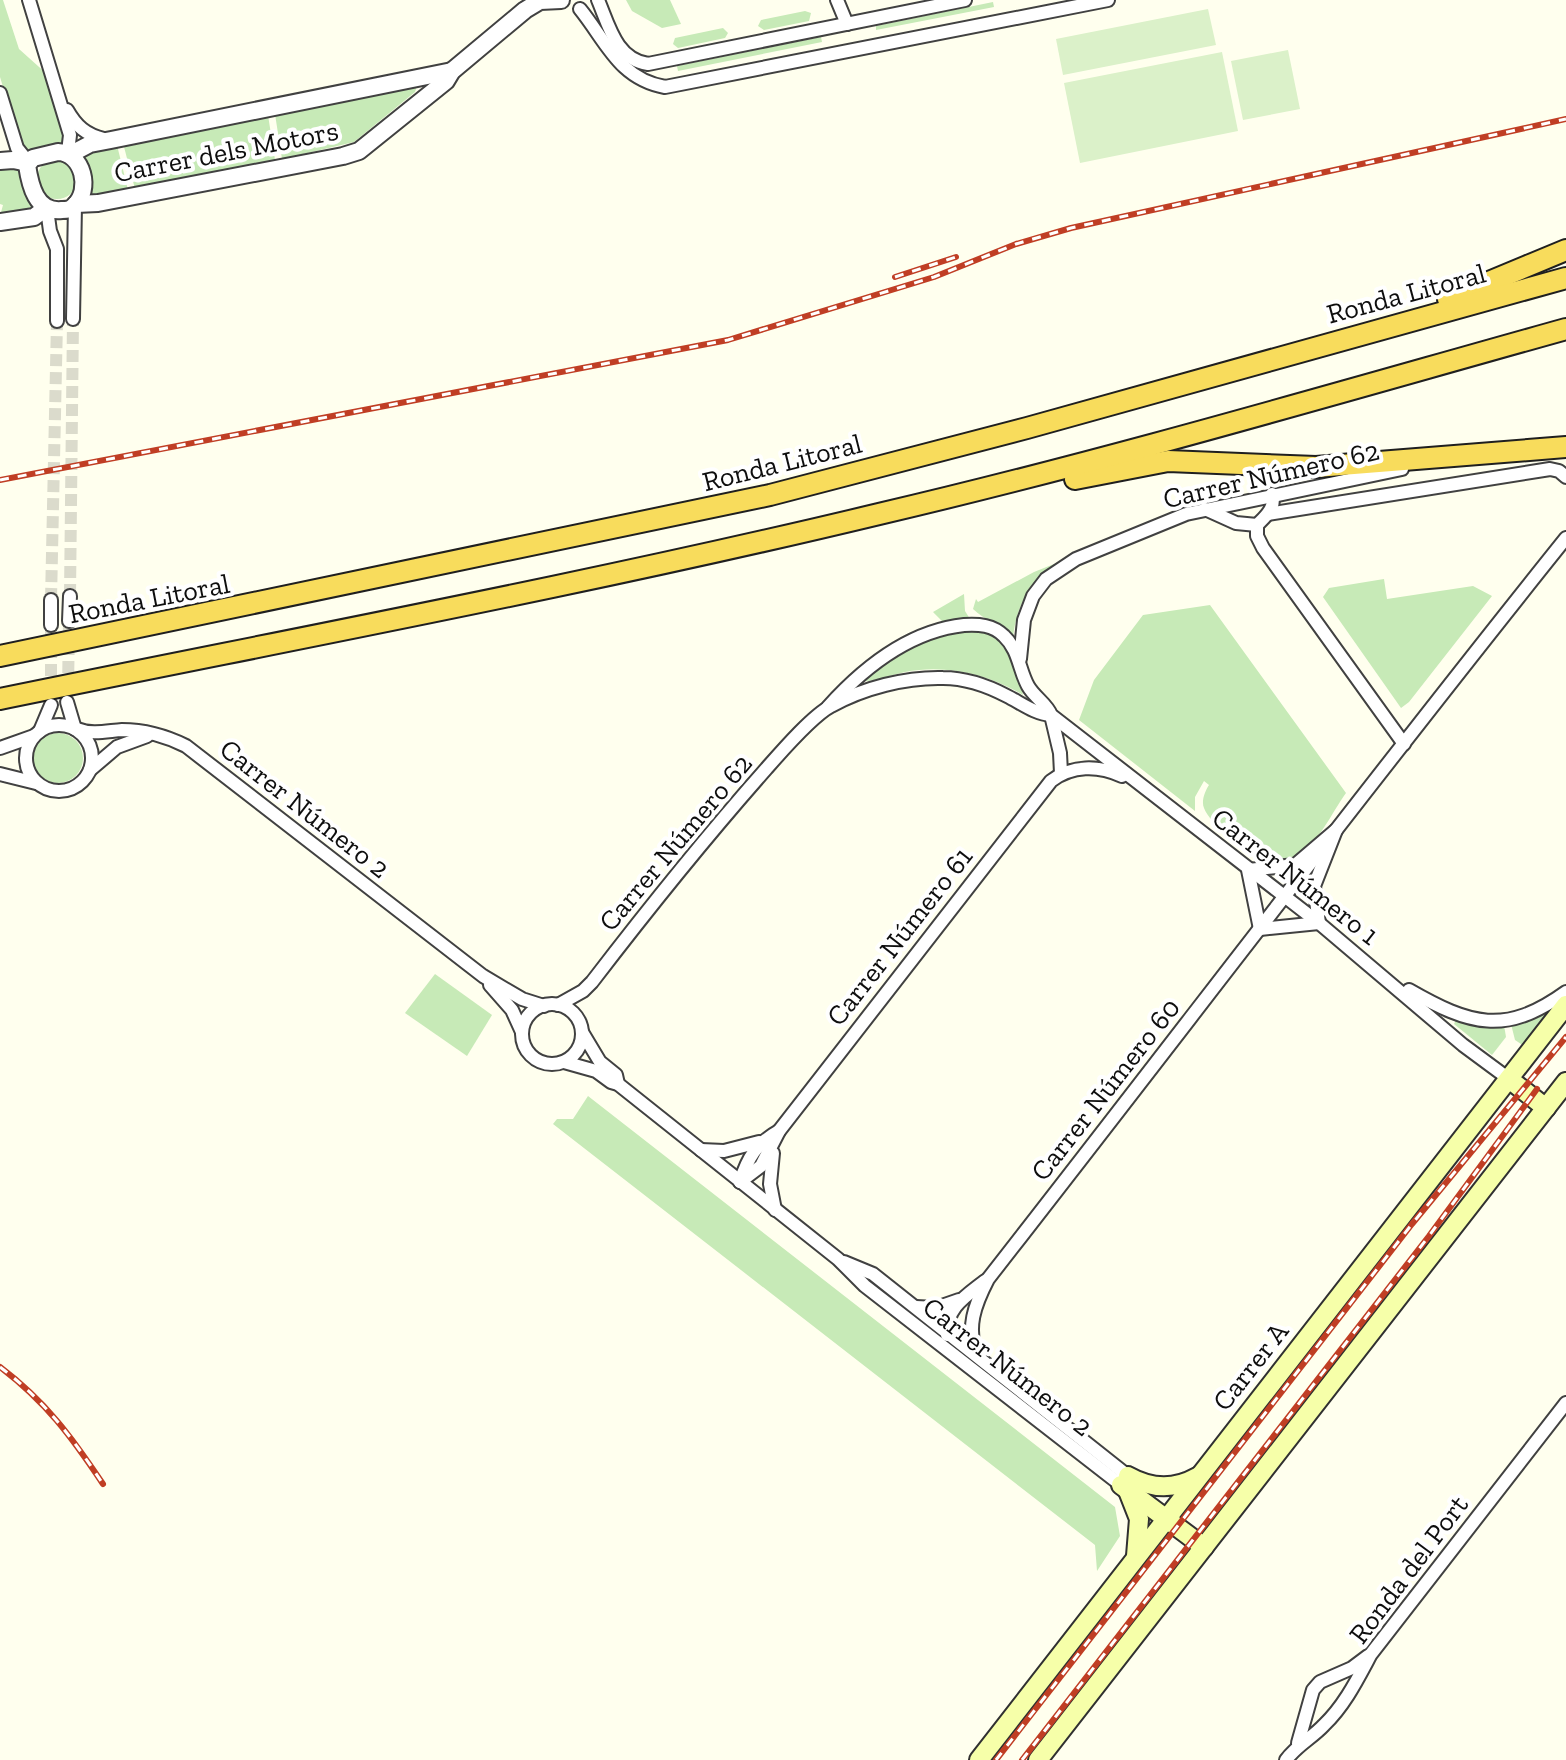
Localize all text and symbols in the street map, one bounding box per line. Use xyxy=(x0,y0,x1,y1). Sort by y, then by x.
street label: Carrer dels Motors xyxy=(111,114,341,189)
street label: Ronda Litoral xyxy=(1323,256,1489,331)
street label: Ronda Litoral xyxy=(699,427,865,498)
street label: Carrer Número 62 xyxy=(1160,434,1382,515)
street label: Ronda Litoral xyxy=(66,567,232,630)
street label: Carrer Número 2 xyxy=(213,732,396,885)
street label: Carrer Número 62 xyxy=(592,747,759,938)
street label: Carrer Número 1 xyxy=(1206,801,1386,952)
street label: Carrer Número 61 xyxy=(820,840,979,1032)
street label: Carrer Número 60 xyxy=(1024,991,1187,1187)
street label: Carrer Número 2 xyxy=(916,1290,1099,1443)
street label: Carrer A xyxy=(1206,1315,1296,1417)
street label: Ronda del Port xyxy=(1342,1488,1475,1650)

